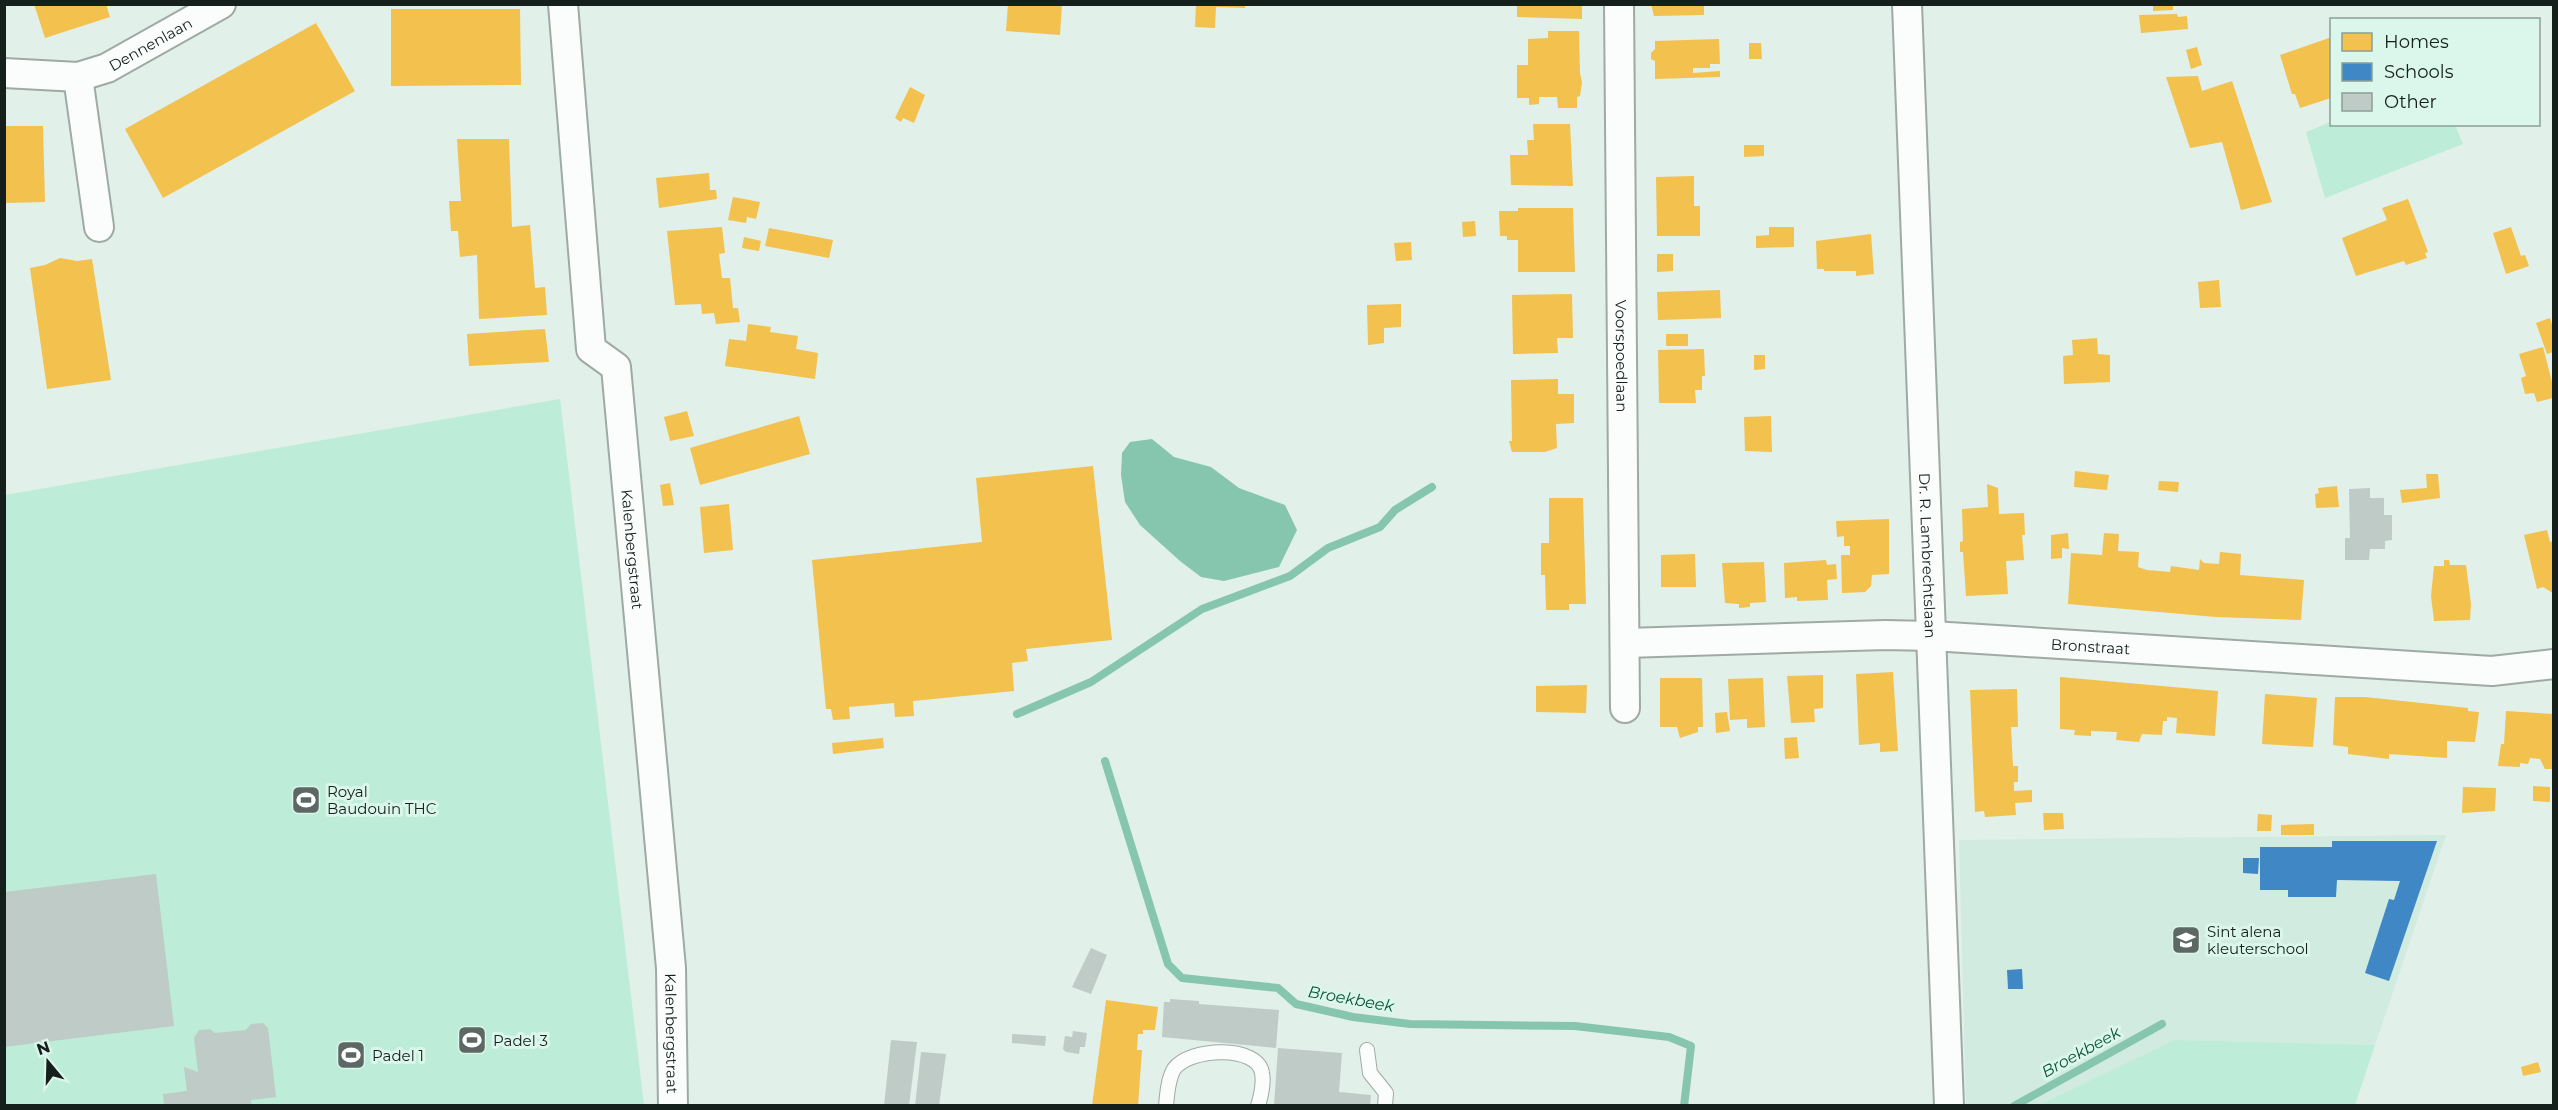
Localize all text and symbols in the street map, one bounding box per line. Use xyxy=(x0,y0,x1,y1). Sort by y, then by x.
street label: Dennenlaan xyxy=(105,13,195,75)
legend xyxy=(2330,18,2540,126)
text: Homes xyxy=(2384,31,2449,53)
text: Schools xyxy=(2384,61,2454,83)
text: Other xyxy=(2384,91,2437,113)
street label: Voorspoedlaan xyxy=(1612,300,1632,412)
street label: Dr. R. Lambrechtslaan xyxy=(1915,472,1941,639)
street label: Kalenbergstraat xyxy=(618,488,648,610)
street label: Bronstraat xyxy=(2050,634,2131,658)
place label: Royal Baudouin THC xyxy=(327,782,437,818)
sports icon: Royal Baudouin THC xyxy=(290,784,322,816)
place label: Sint alena kleuterschool xyxy=(2207,922,2309,958)
school or university icon: Sint alena kleuterschool xyxy=(2170,924,2202,956)
street label: Kalenbergstraat xyxy=(662,973,682,1094)
water label: Broekbeek xyxy=(1306,982,1397,1016)
water label: Broekbeek xyxy=(2038,1022,2125,1081)
sports icon: Padel 3 xyxy=(456,1024,488,1056)
place label: Padel 3 xyxy=(493,1031,548,1050)
north arrow xyxy=(18,1032,78,1092)
text: N xyxy=(34,1037,52,1059)
sports icon: Padel 1 xyxy=(335,1039,367,1071)
place label: Padel 1 xyxy=(372,1046,424,1065)

